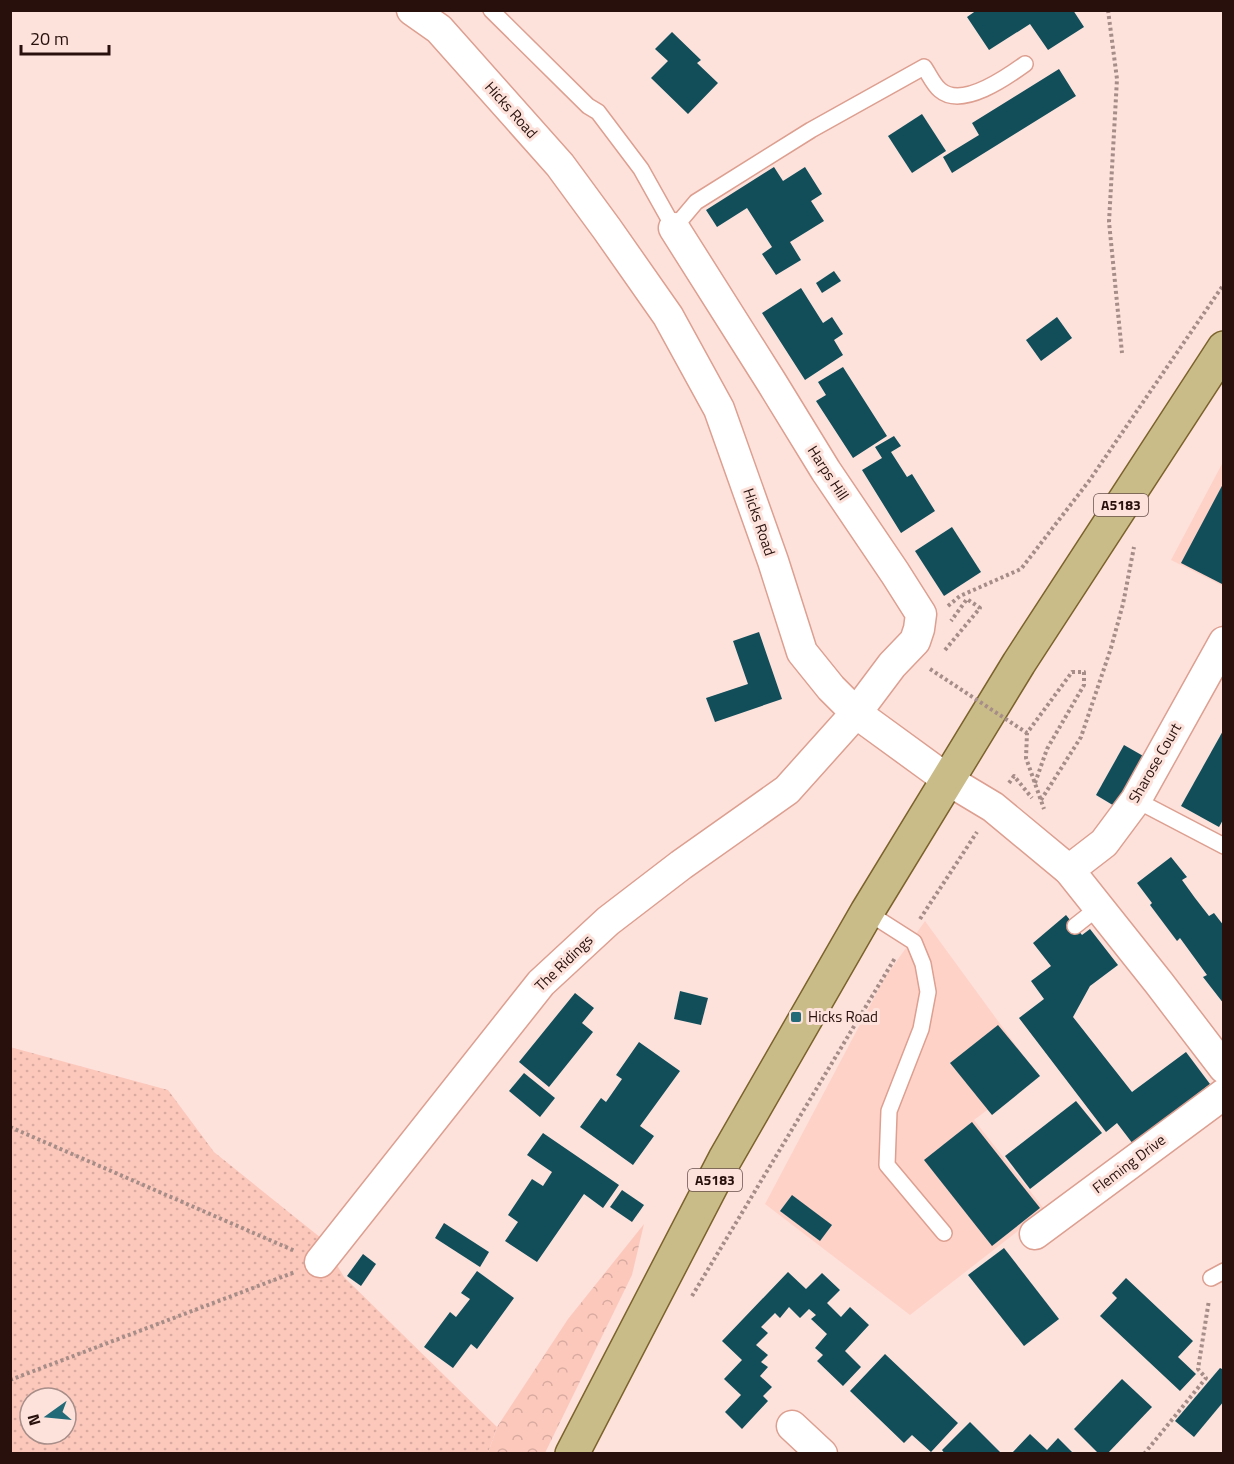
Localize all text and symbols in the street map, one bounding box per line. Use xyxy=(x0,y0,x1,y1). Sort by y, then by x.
scale bar xyxy=(21,18,110,56)
text: 20 m xyxy=(30,25,69,52)
street label: Hicks Road xyxy=(479,76,543,143)
street label: Harps Hill xyxy=(802,441,855,505)
street label: Hicks Road xyxy=(737,485,782,559)
road number: A5183 xyxy=(1094,494,1148,516)
street label: Sharose Court xyxy=(1122,718,1187,807)
street label: The Ridings xyxy=(529,929,598,996)
place label: Hicks Road xyxy=(808,1005,878,1028)
marker: Hicks Road xyxy=(789,1010,803,1024)
street label: Fleming Drive xyxy=(1087,1128,1170,1199)
road number: A5183 xyxy=(688,1169,742,1191)
north arrow xyxy=(18,1386,78,1446)
text: N xyxy=(20,1411,47,1428)

